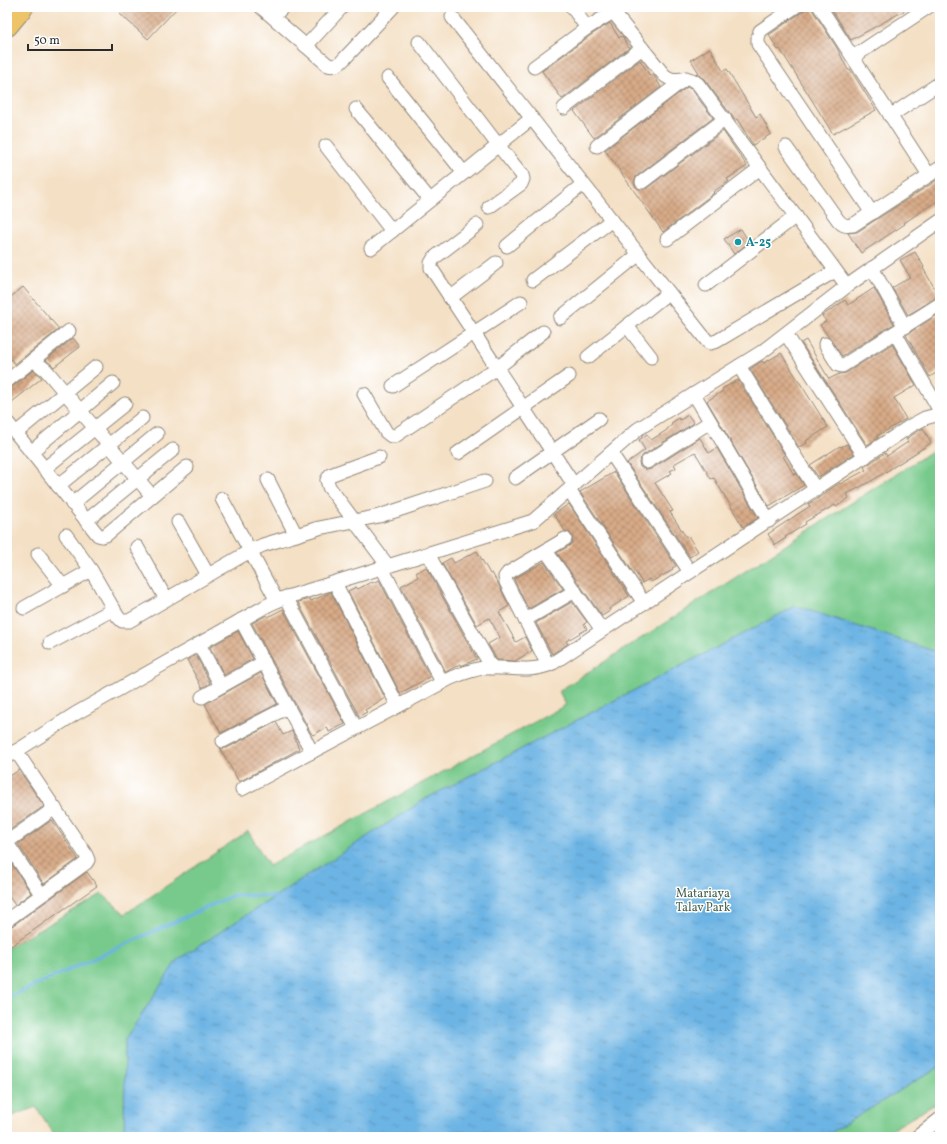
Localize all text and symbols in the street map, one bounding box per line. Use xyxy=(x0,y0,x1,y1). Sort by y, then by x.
scale bar xyxy=(28,26,112,52)
text: 50 m xyxy=(34,33,60,49)
place label: A-25 xyxy=(746,235,771,251)
marker: A-25 xyxy=(733,237,743,247)
park label: Matariaya Talav Park xyxy=(676,886,731,916)

